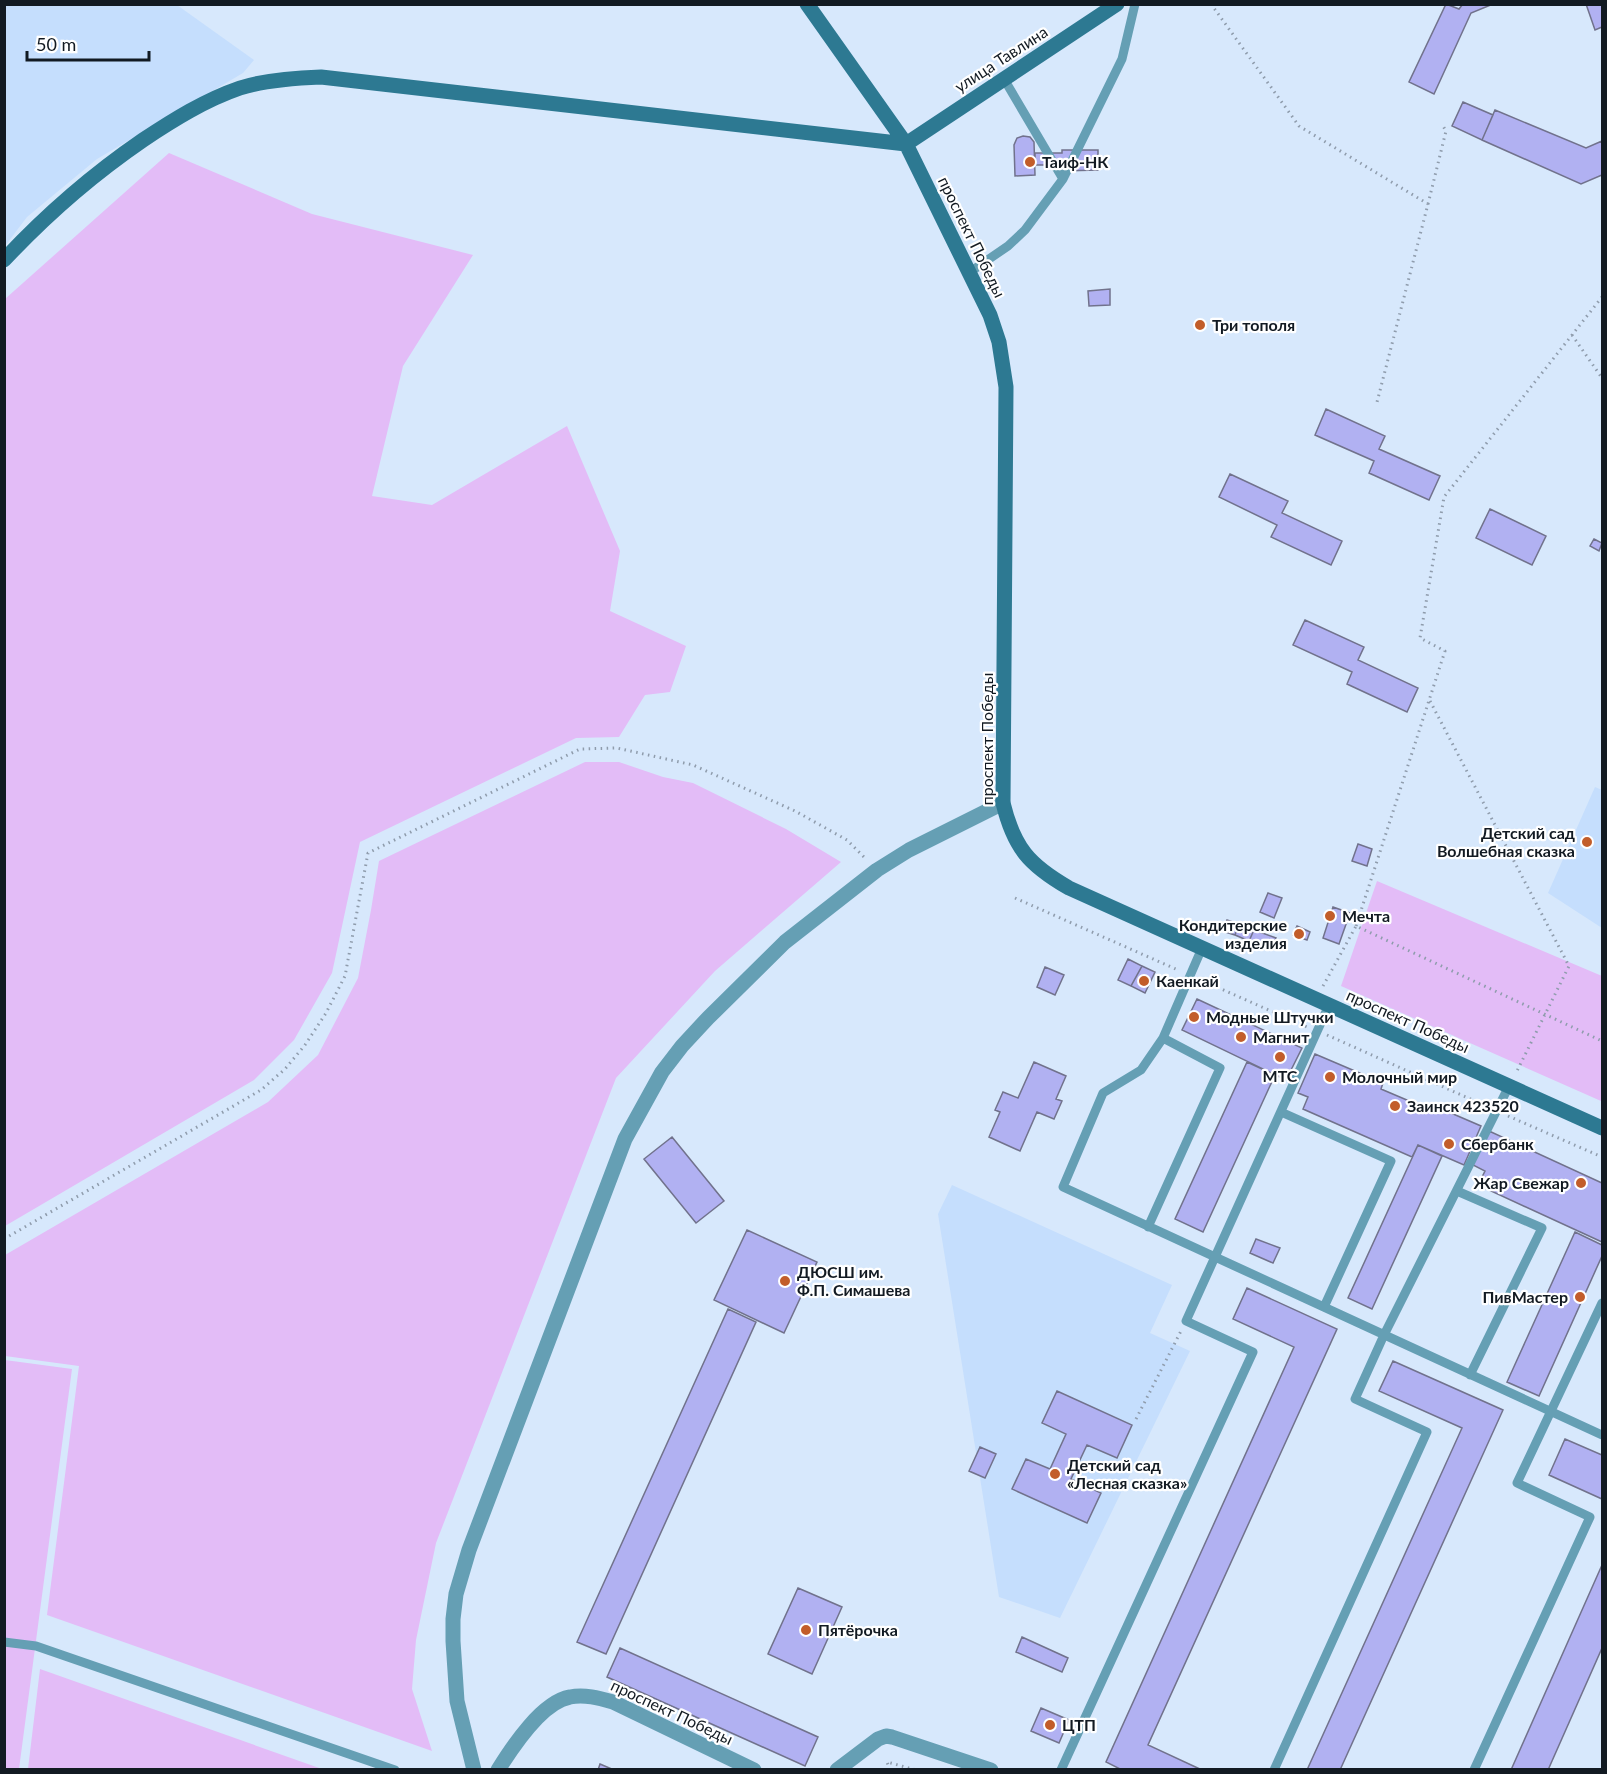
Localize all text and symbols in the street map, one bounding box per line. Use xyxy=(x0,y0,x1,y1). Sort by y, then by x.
street label: улица Тавлина xyxy=(951,22,1051,96)
scale bar xyxy=(27,24,148,62)
text: 50 m xyxy=(36,33,76,55)
place label: Таиф-НК xyxy=(1042,152,1109,171)
marker: Таиф-НК xyxy=(1023,155,1037,169)
street label: проспект Победы xyxy=(935,173,1010,300)
place label: Три тополя xyxy=(1212,315,1295,334)
marker: Три тополя xyxy=(1193,318,1207,332)
street label: проспект Победы xyxy=(977,673,996,805)
place label: Детский сад Волшебная сказка xyxy=(1437,823,1575,860)
marker: Детский сад Волшебная сказка xyxy=(1580,835,1594,849)
place label: Мечта xyxy=(1342,906,1390,925)
marker: Мечта xyxy=(1323,909,1337,923)
place label: Кондитерские изделия xyxy=(1179,915,1287,952)
marker: Кондитерские изделия xyxy=(1292,927,1306,941)
place label: Каенкай xyxy=(1156,971,1219,990)
marker: Каенкай xyxy=(1137,974,1151,988)
street label: проспект Победы xyxy=(1344,985,1473,1056)
place label: Модные Штучки xyxy=(1206,1007,1334,1026)
marker: Модные Штучки xyxy=(1187,1010,1201,1024)
place label: Магнит xyxy=(1253,1027,1310,1046)
marker: Магнит xyxy=(1234,1030,1248,1044)
marker: МТС xyxy=(1273,1050,1287,1064)
place label: МТС xyxy=(1263,1066,1298,1085)
place label: Молочный мир xyxy=(1342,1067,1457,1086)
marker: Молочный мир xyxy=(1323,1070,1337,1084)
place label: Заинск 423520 xyxy=(1407,1096,1519,1115)
marker: Заинск 423520 xyxy=(1388,1099,1402,1113)
place label: Сбербанк xyxy=(1461,1134,1534,1153)
marker: Сбербанк xyxy=(1442,1137,1456,1151)
place label: Жар Свежар xyxy=(1474,1173,1569,1192)
marker: Жар Свежар xyxy=(1574,1176,1588,1190)
place label: ДЮСШ им. Ф.П. Симашева xyxy=(797,1262,910,1299)
marker: ДЮСШ им. Ф.П. Симашева xyxy=(778,1274,792,1288)
place label: ПивМастер xyxy=(1482,1287,1568,1306)
marker: ПивМастер xyxy=(1573,1290,1587,1304)
place label: Детский сад «Лесная сказка» xyxy=(1067,1455,1187,1492)
marker: Детский сад «Лесная сказка» xyxy=(1048,1467,1062,1481)
place label: Пятёрочка xyxy=(818,1620,898,1639)
marker: Пятёрочка xyxy=(799,1623,813,1637)
street label: проспект Победы xyxy=(608,1675,736,1748)
place label: ЦТП xyxy=(1062,1715,1096,1734)
marker: ЦТП xyxy=(1043,1718,1057,1732)

